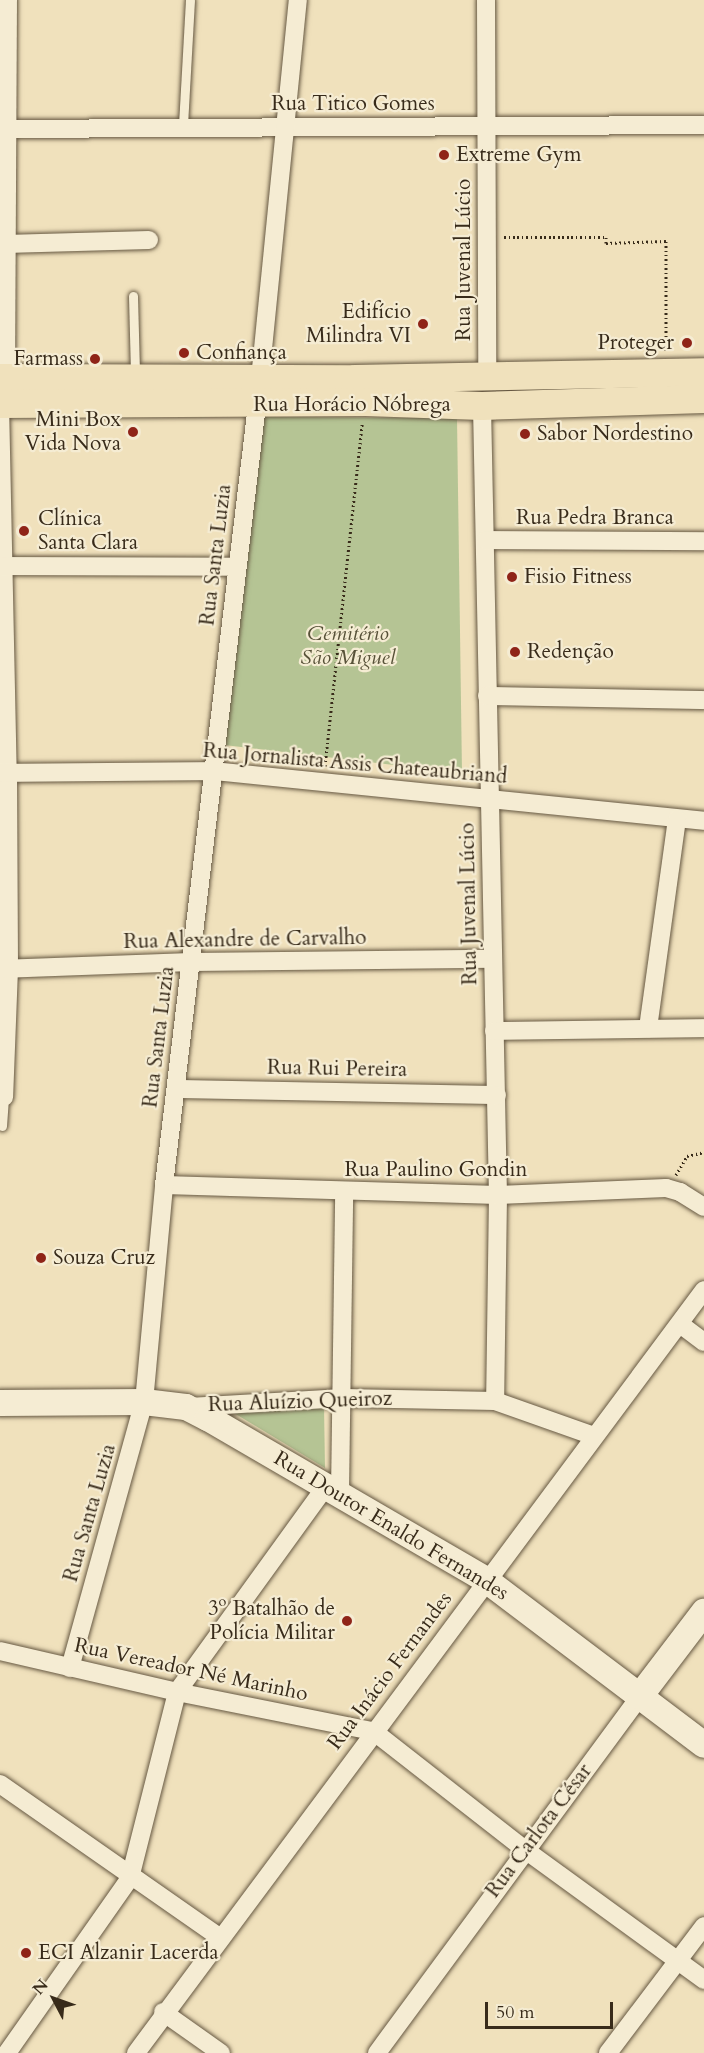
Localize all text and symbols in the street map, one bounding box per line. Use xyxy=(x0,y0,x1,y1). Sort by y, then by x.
street label: Rua Titico Gomes xyxy=(271,91,435,117)
place label: Extreme Gym xyxy=(456,142,582,168)
marker: Extreme Gym xyxy=(437,148,451,162)
street label: Rua Juvenal Lúcio xyxy=(451,179,477,341)
place label: Edifício Milindra VI xyxy=(306,299,411,349)
marker: Edifício Milindra VI xyxy=(416,317,430,331)
place label: Proteger xyxy=(597,330,674,356)
marker: Proteger xyxy=(678,334,696,352)
place label: Confiança xyxy=(196,340,287,366)
place label: Farmass xyxy=(13,346,83,372)
marker: Confiança xyxy=(177,346,191,360)
marker: Farmass xyxy=(88,352,102,366)
street label: Rua Horácio Nóbrega xyxy=(253,392,451,418)
place label: Mini Box Vida Nova xyxy=(25,407,121,457)
place label: Sabor Nordestino xyxy=(537,421,693,447)
marker: Mini Box Vida Nova xyxy=(126,425,140,439)
marker: Sabor Nordestino xyxy=(518,427,532,441)
street label: Rua Santa Luzia xyxy=(195,483,237,627)
street label: Rua Pedra Branca xyxy=(516,505,674,531)
place label: Clínica Santa Clara xyxy=(38,506,138,556)
marker: Clínica Santa Clara xyxy=(15,522,33,540)
place label: Fisio Fitness xyxy=(524,564,632,590)
marker: Fisio Fitness xyxy=(505,570,519,584)
park label: Cemitério São Miguel xyxy=(301,621,395,671)
place label: Redenção xyxy=(527,639,614,665)
marker: Redenção xyxy=(508,645,522,659)
street label: Rua Jornalista Assis Chateaubriand xyxy=(202,738,508,790)
street label: Rua Juvenal Lúcio xyxy=(455,822,483,986)
street label: Rua Alexandre de Carvalho xyxy=(123,925,367,955)
street label: Rua Santa Luzia xyxy=(138,965,180,1109)
street label: Rua Rui Pereira xyxy=(267,1055,407,1083)
street label: Rua Paulino Gondin xyxy=(345,1157,527,1183)
place label: Souza Cruz xyxy=(53,1245,155,1271)
marker: Souza Cruz xyxy=(34,1251,48,1265)
street label: Rua Aluízio Queiroz xyxy=(207,1386,393,1418)
street label: Rua Santa Luzia xyxy=(58,1441,122,1585)
street label: Rua Doutor Enaldo Fernandes xyxy=(269,1446,513,1606)
street label: Rua Inácio Fernandes xyxy=(322,1587,458,1755)
place label: 3º Batalhão de Polícia Militar xyxy=(208,1596,335,1646)
marker: 3º Batalhão de Polícia Militar xyxy=(340,1614,354,1628)
street label: Rua Vereador Né Marinho xyxy=(72,1633,310,1707)
street label: Rua Carlota César xyxy=(480,1759,598,1903)
place label: ECI Alzanir Lacerda xyxy=(38,1940,219,1966)
marker: ECI Alzanir Lacerda xyxy=(19,1946,33,1960)
north arrow xyxy=(24,1969,84,2029)
text: N xyxy=(28,1975,53,2000)
scale bar xyxy=(488,1990,616,2028)
text: 50 m xyxy=(496,2000,535,2025)

